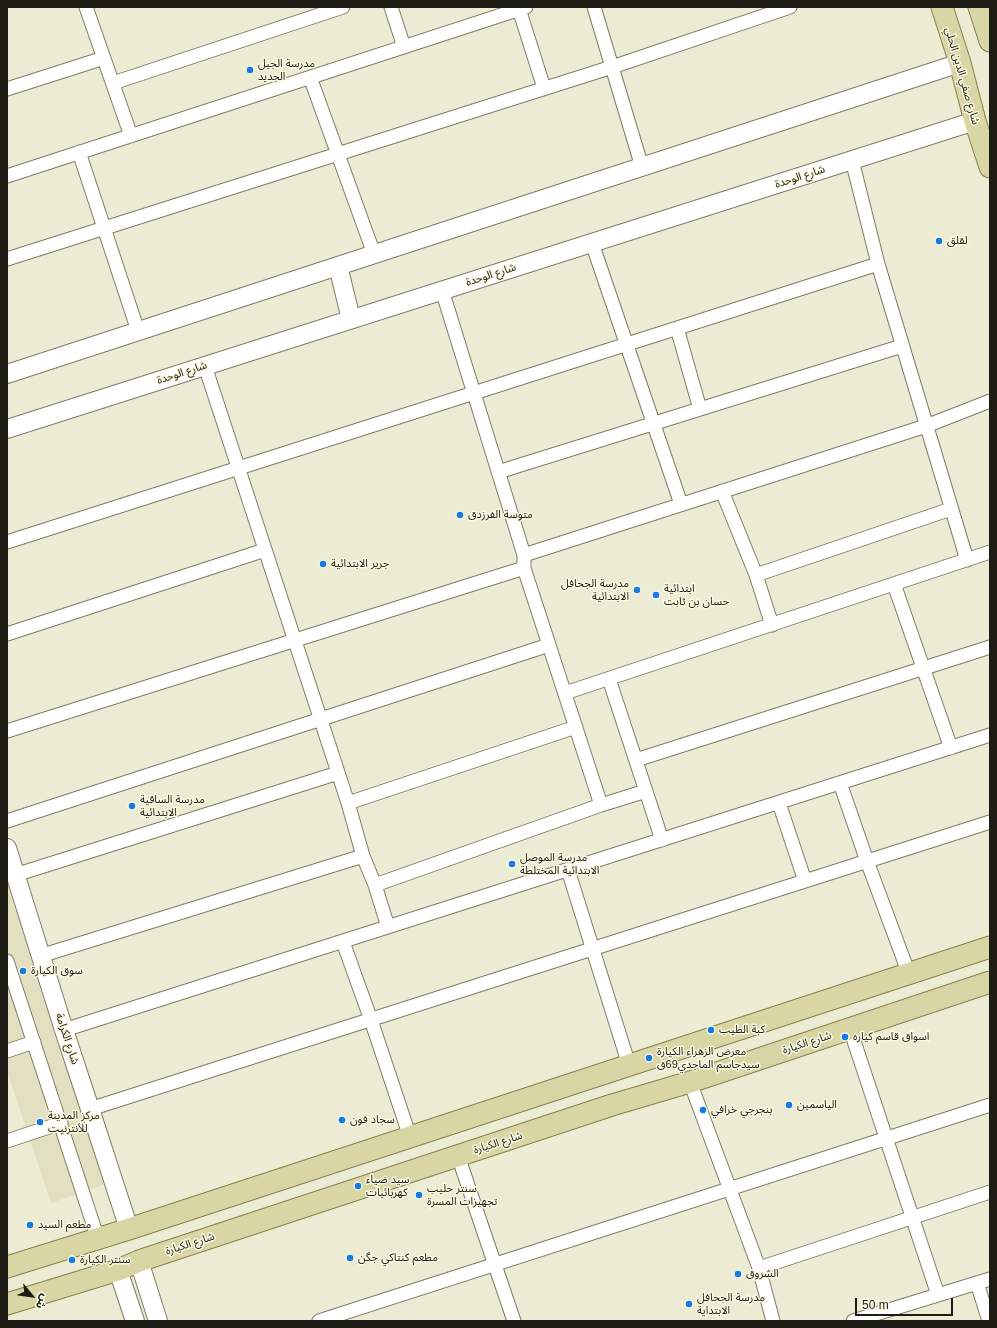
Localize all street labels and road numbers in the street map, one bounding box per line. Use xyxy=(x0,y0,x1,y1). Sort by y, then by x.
street label: شارع صفي الدين الحلي xyxy=(942,26,982,126)
street label: شارع الوحدة xyxy=(773,163,827,191)
street label: شارع الوحدة xyxy=(464,261,518,289)
street label: شارع الوحدة xyxy=(155,359,209,387)
street label: شارع الكرامة xyxy=(52,1012,82,1066)
street label: شارع الكيارة xyxy=(781,1029,833,1057)
street label: شارع الكيارة xyxy=(472,1129,524,1157)
street label: شارع الكيارة xyxy=(164,1230,216,1258)

